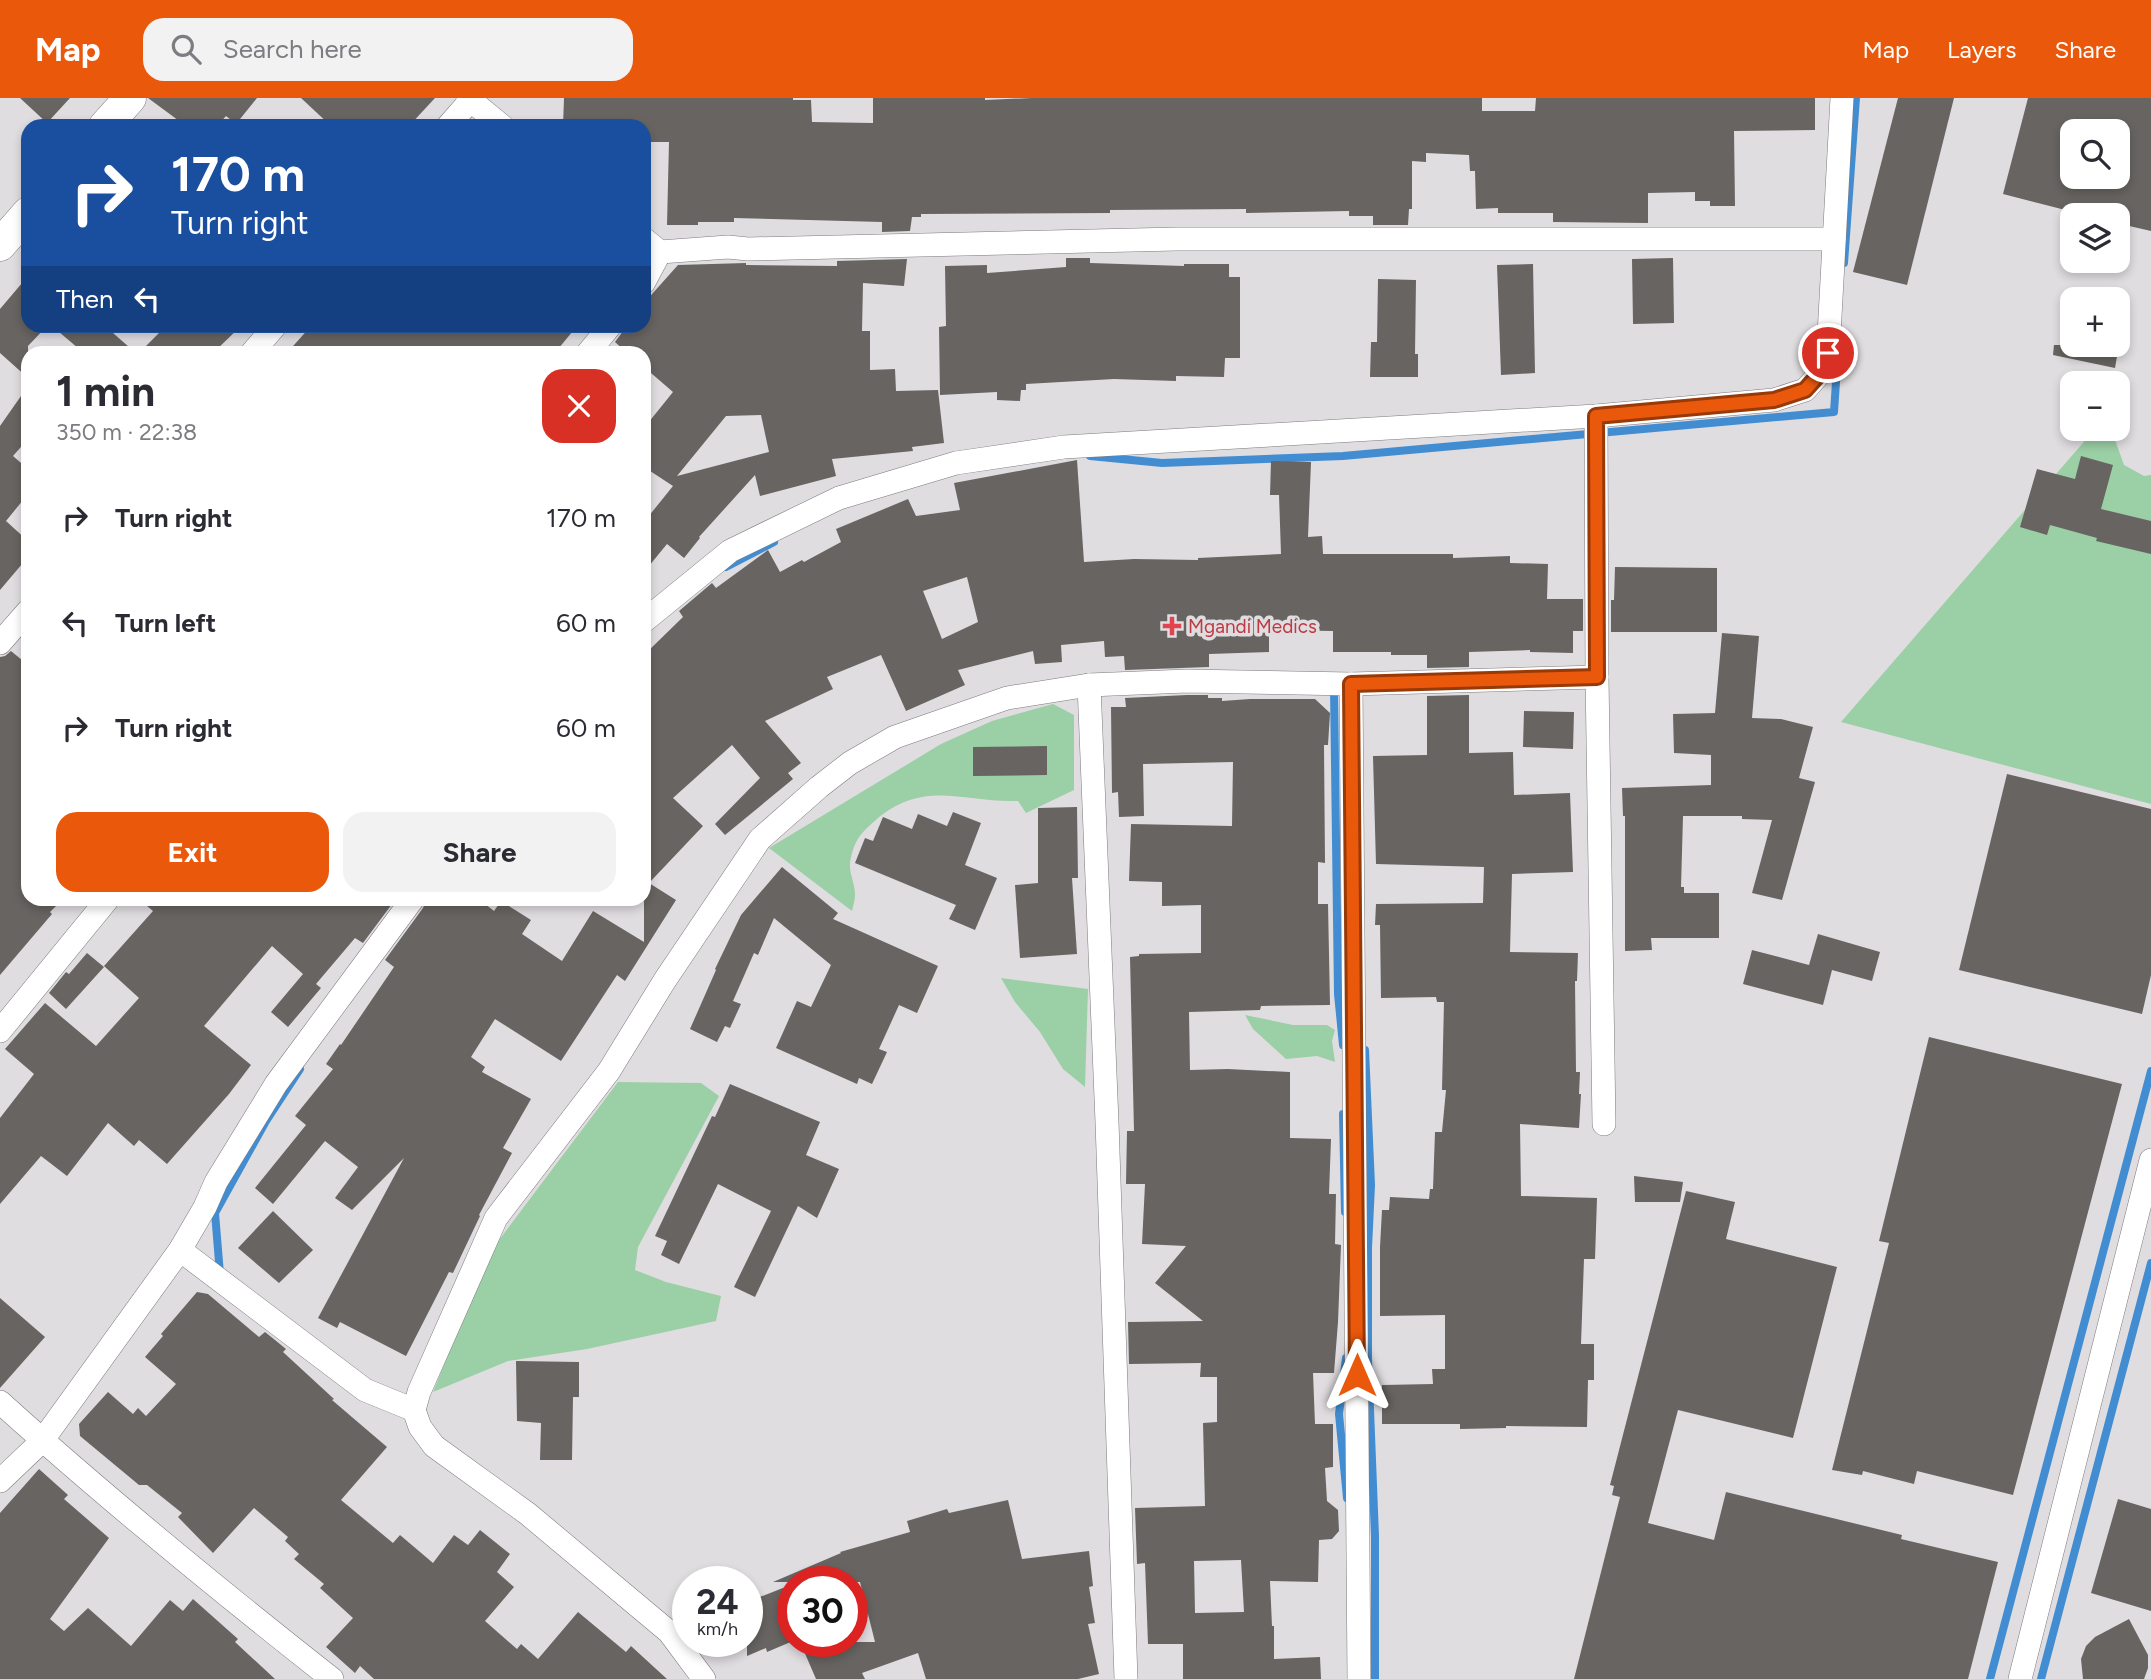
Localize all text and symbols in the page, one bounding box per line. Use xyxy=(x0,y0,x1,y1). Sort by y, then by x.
search box xyxy=(143,18,633,81)
text: Map xyxy=(35,30,101,69)
icon: search xyxy=(167,30,205,68)
text: Search here xyxy=(223,33,362,65)
text: Map xyxy=(1862,35,1909,64)
text: Layers xyxy=(1947,35,2016,64)
text: Share xyxy=(2054,35,2116,64)
map controls xyxy=(2060,119,2130,441)
button: search xyxy=(2060,119,2130,189)
text: 170 m xyxy=(171,144,305,203)
icon: right xyxy=(56,147,147,238)
button: layers xyxy=(2060,203,2130,273)
text: Turn right xyxy=(171,204,309,242)
icon: left xyxy=(128,280,166,318)
text: Then xyxy=(56,283,114,315)
button: + xyxy=(2060,287,2130,357)
pin xyxy=(1798,323,1858,383)
icon: arrive xyxy=(1809,334,1847,372)
text: 1 min xyxy=(56,366,155,417)
button: close xyxy=(542,369,616,443)
button: − xyxy=(2060,371,2130,441)
text: 350 m · 22:38 xyxy=(56,418,197,446)
icon: right xyxy=(56,499,94,537)
text: Turn right xyxy=(115,502,232,534)
text: 170 m xyxy=(546,502,616,534)
icon: left xyxy=(56,604,94,642)
text: Turn left xyxy=(115,607,216,639)
text: 60 m xyxy=(556,607,616,639)
place label: Mgandi Medics xyxy=(1188,615,1317,638)
marker: Mgandi Medics xyxy=(1162,616,1182,636)
icon: right xyxy=(56,709,94,747)
text: Turn right xyxy=(115,712,232,744)
text: 60 m xyxy=(556,712,616,744)
button: Exit xyxy=(56,812,329,892)
button: Share xyxy=(343,812,616,892)
position arrow xyxy=(1320,1338,1394,1412)
speed limit sign: 30 xyxy=(777,1566,868,1657)
text: 24 xyxy=(696,1581,739,1623)
text: km/h xyxy=(697,1618,738,1640)

